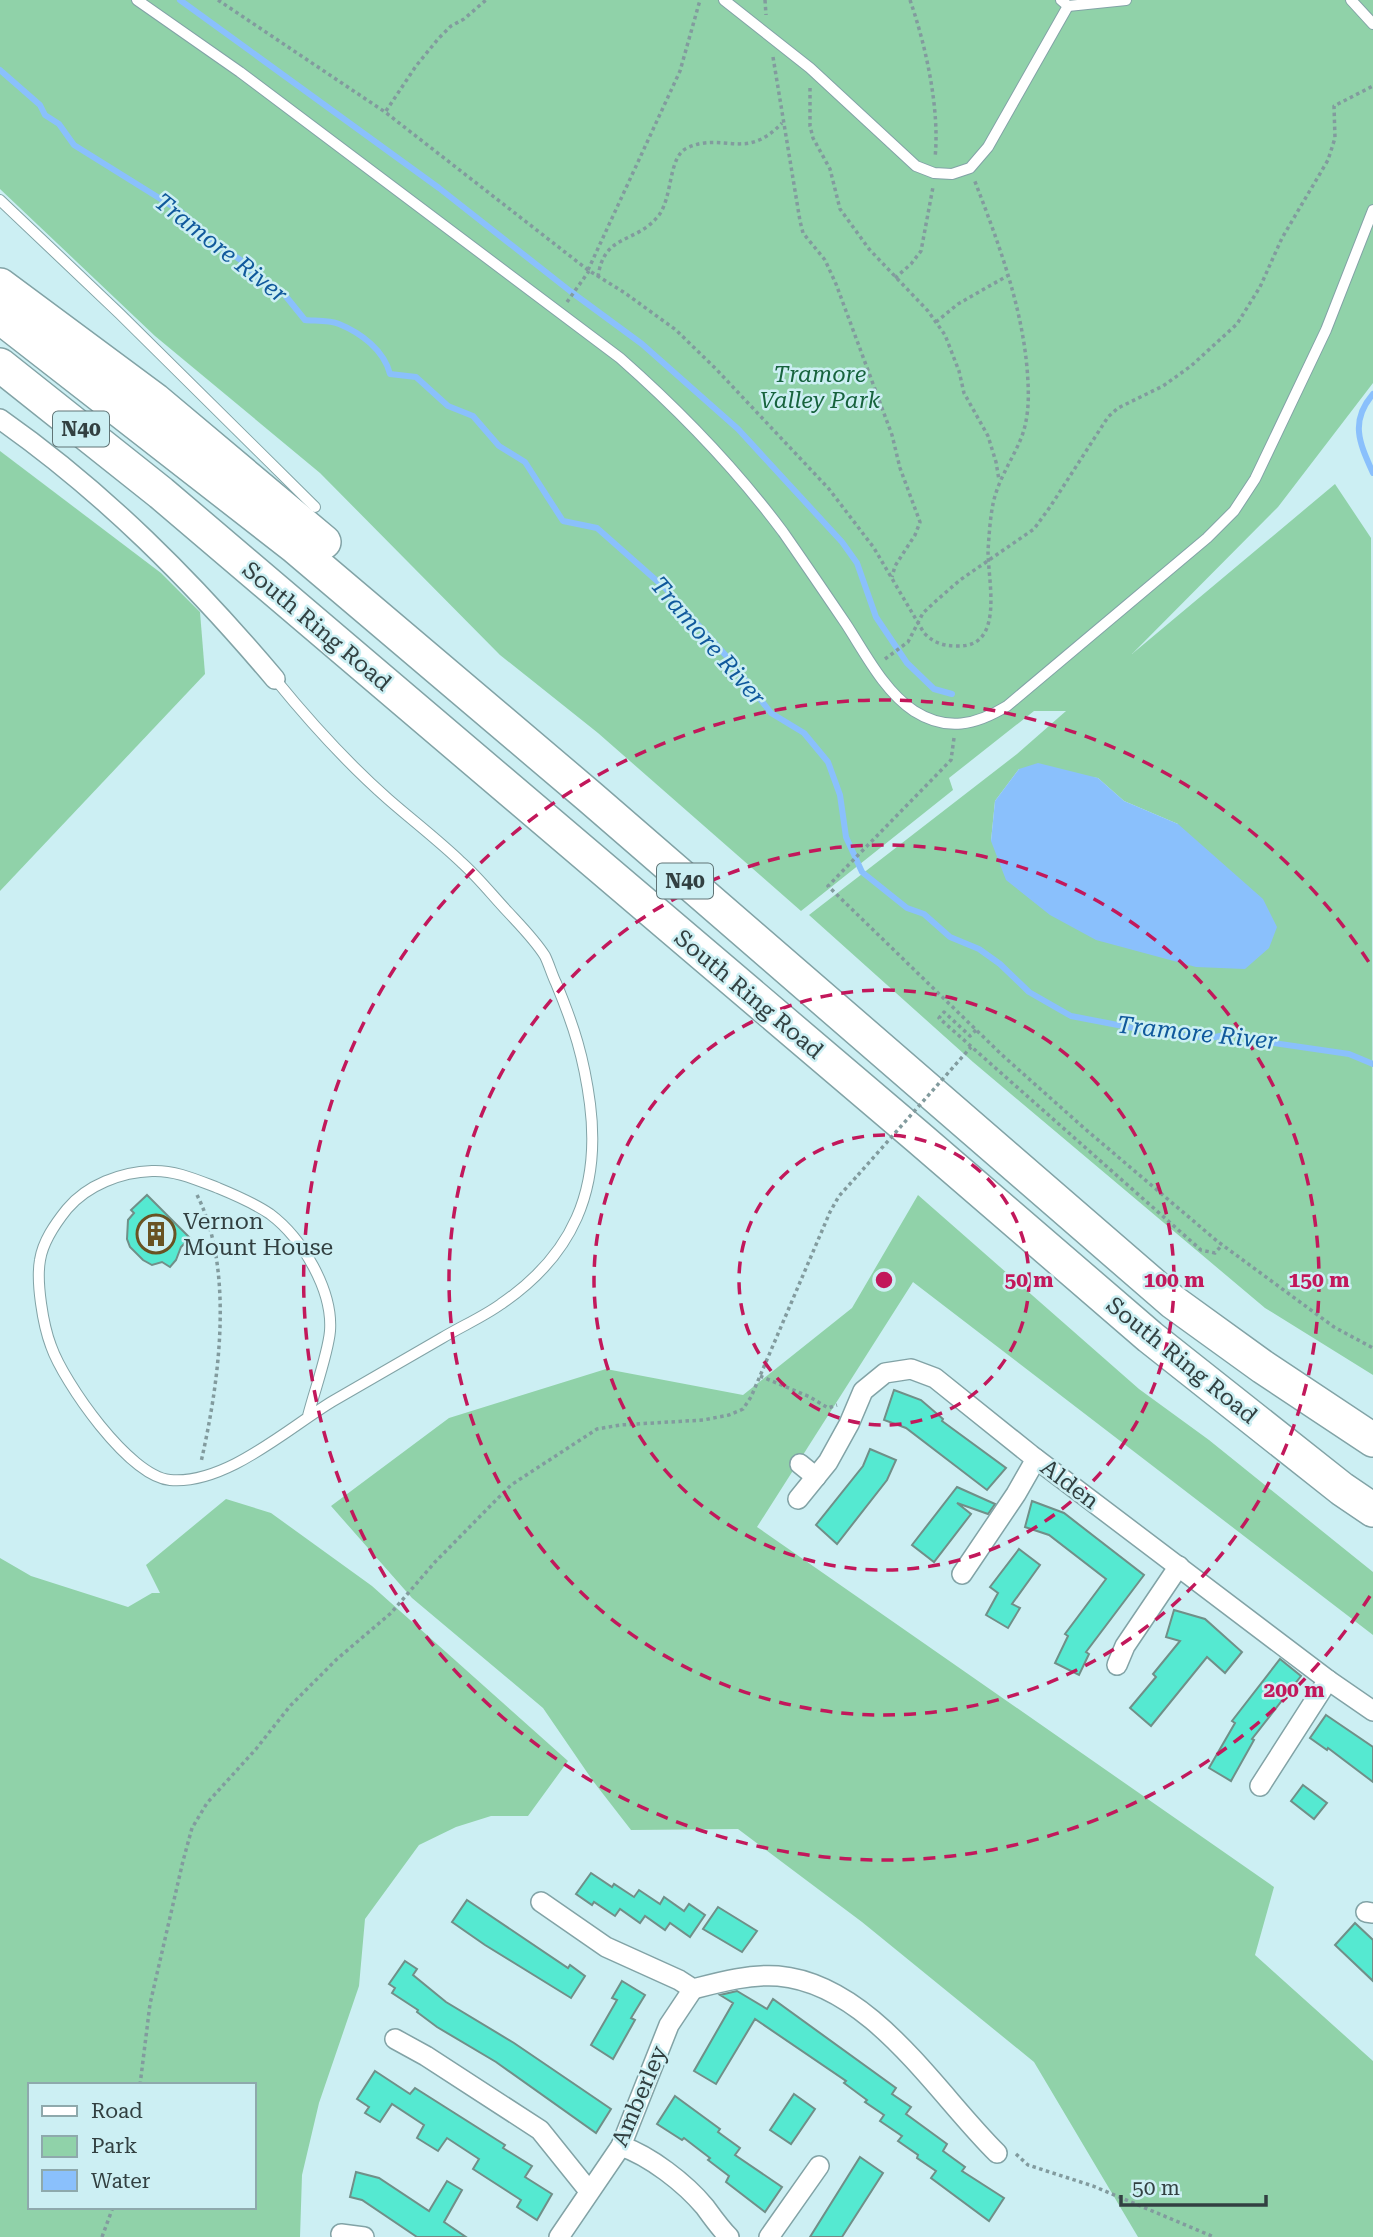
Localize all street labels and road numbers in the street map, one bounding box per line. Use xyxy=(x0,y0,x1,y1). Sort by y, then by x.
road number: N40 xyxy=(53,412,109,446)
street label: South Ring Road xyxy=(237,556,397,697)
road number: N40 xyxy=(657,864,713,898)
street label: South Ring Road xyxy=(669,924,829,1065)
street label: South Ring Road xyxy=(1101,1291,1263,1430)
street label: Alden xyxy=(1035,1454,1104,1515)
street label: Amberley xyxy=(606,2041,673,2151)

